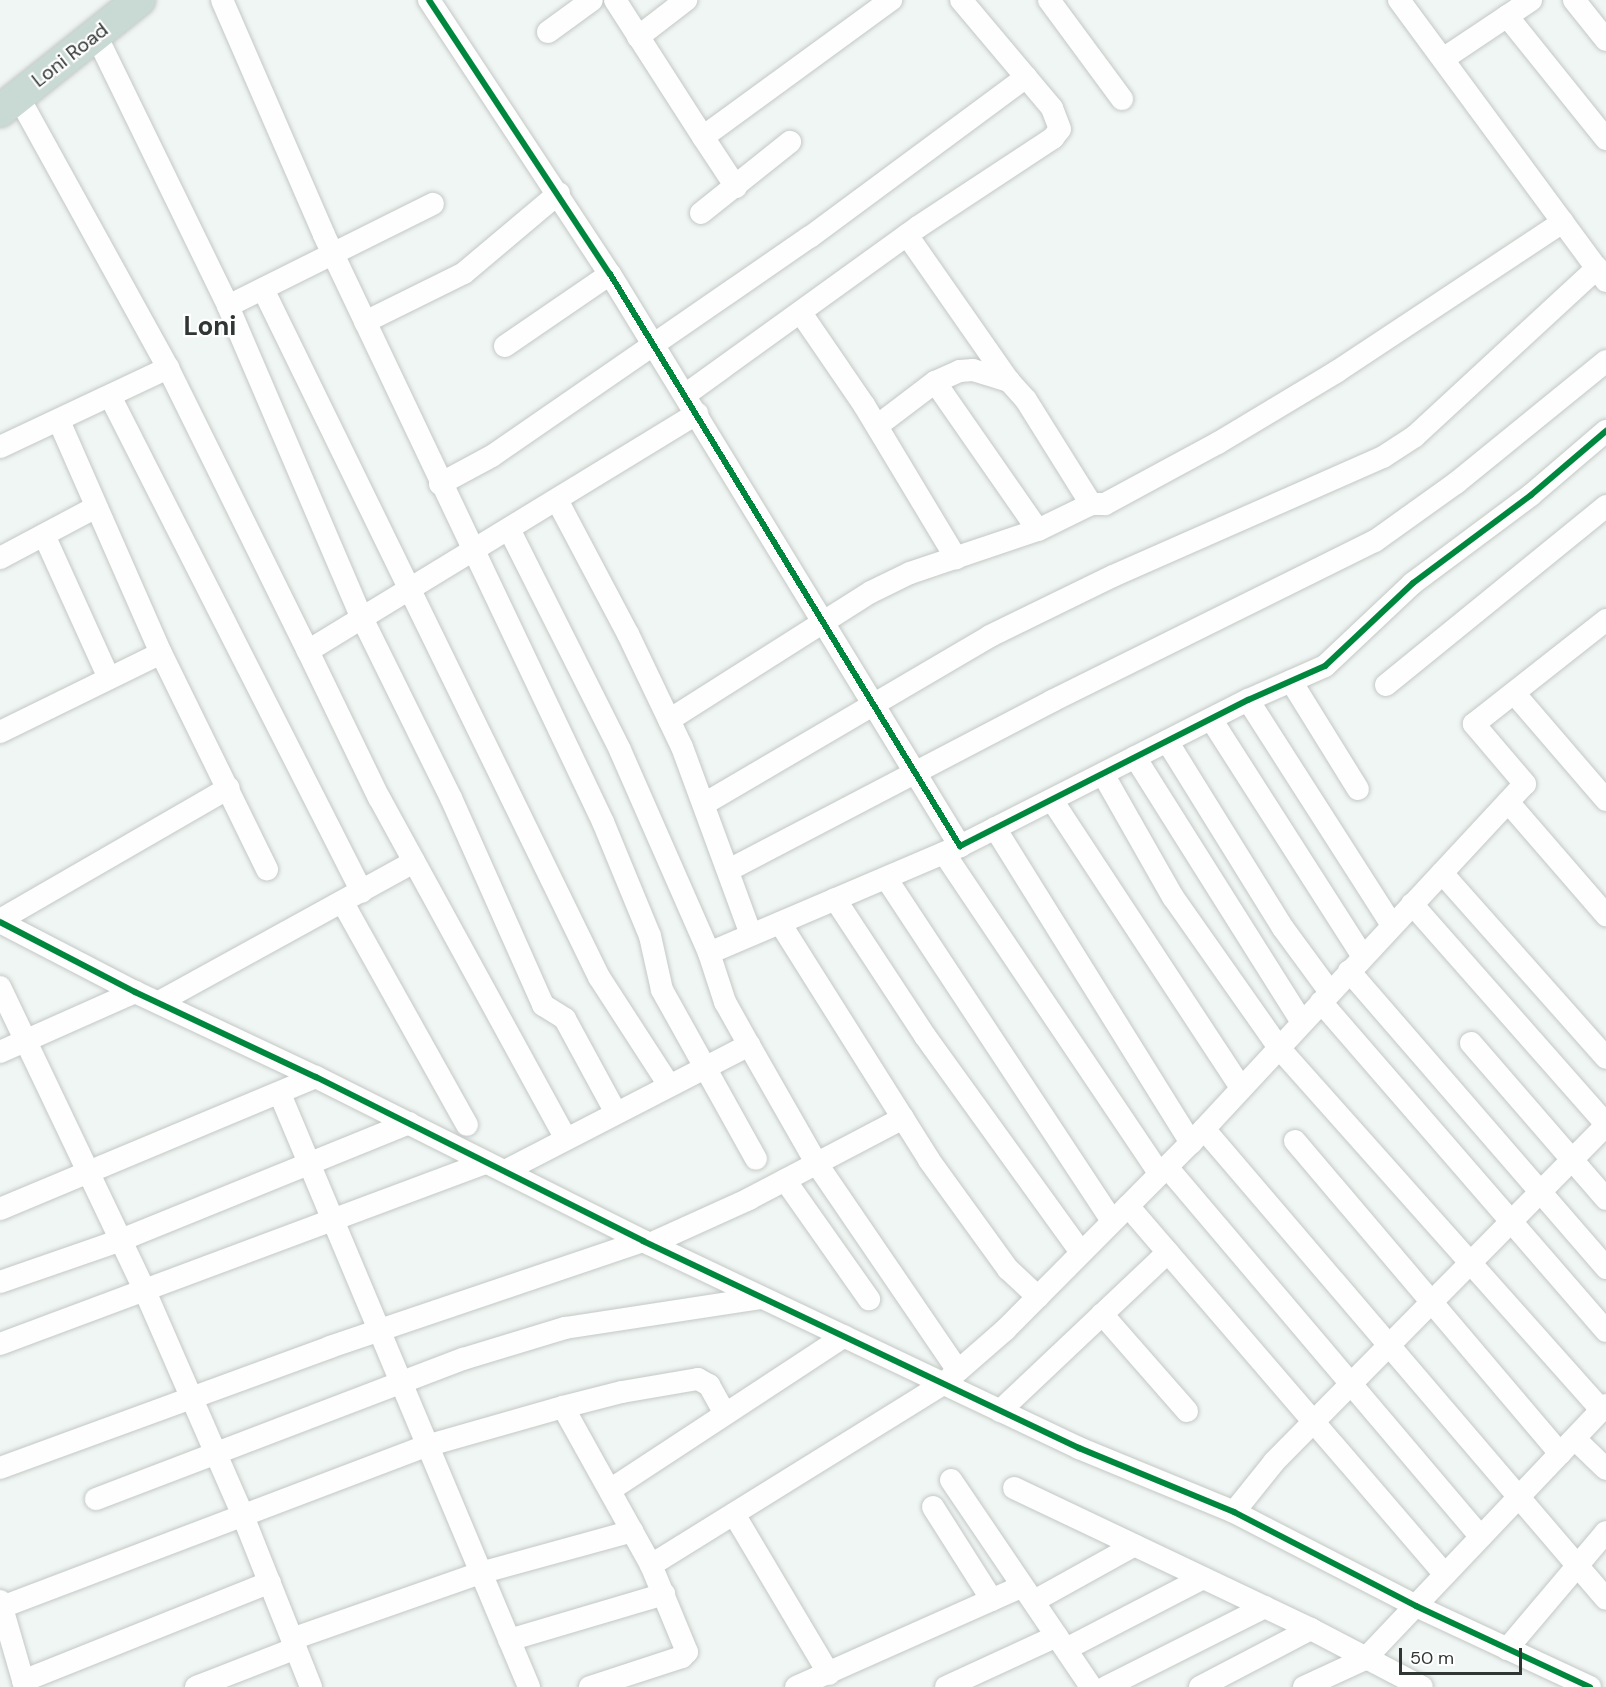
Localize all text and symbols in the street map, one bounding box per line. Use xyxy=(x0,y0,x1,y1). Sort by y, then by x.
street label: Loni Road xyxy=(27,18,113,92)
district label: Loni xyxy=(184,311,236,343)
scale bar xyxy=(1402,1636,1525,1674)
text: 50 m xyxy=(1410,1646,1454,1670)

